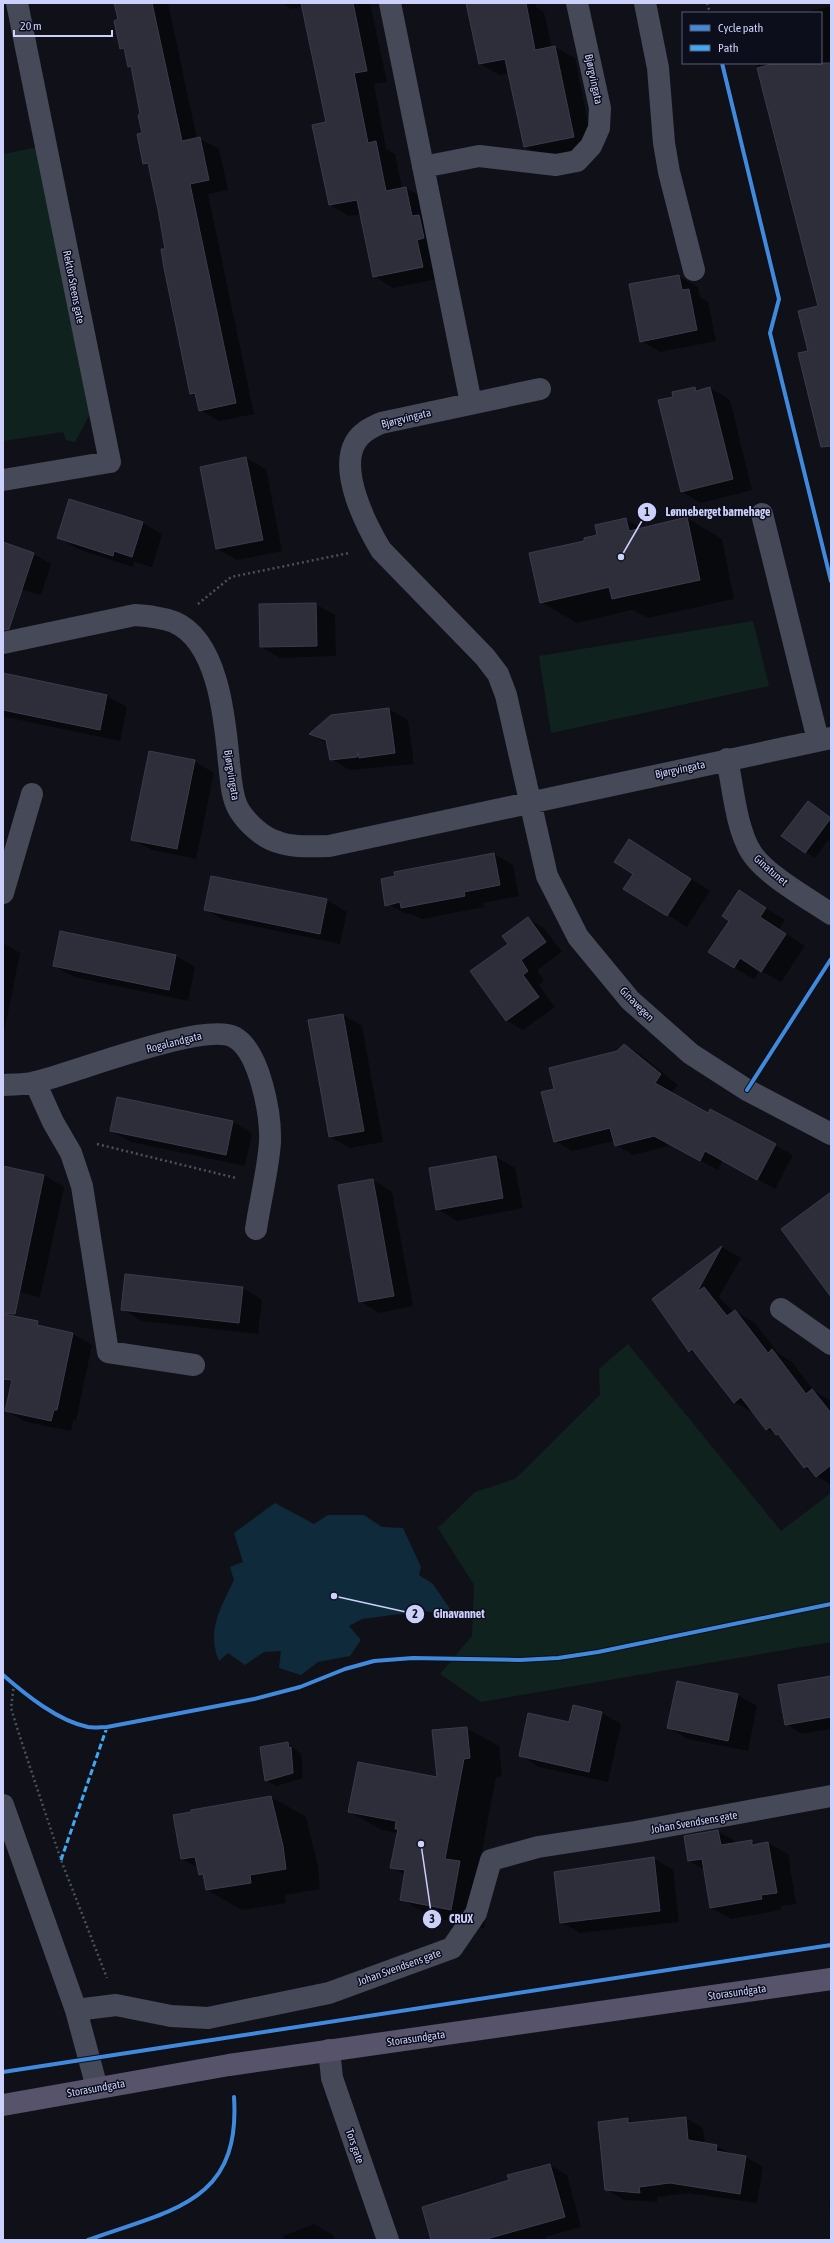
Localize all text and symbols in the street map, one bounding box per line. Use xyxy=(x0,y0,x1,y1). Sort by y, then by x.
scale bar xyxy=(14,12,112,38)
legend xyxy=(682,12,822,64)
text: 20 m xyxy=(20,19,42,33)
text: Cycle path xyxy=(718,21,763,35)
text: Path xyxy=(718,41,739,55)
street label: Bjørgvingata xyxy=(583,53,605,105)
street label: Rektor Steens gate xyxy=(61,249,87,325)
street label: Bjørgvingata xyxy=(380,406,432,430)
callout: Lønneberget barnehage xyxy=(637,500,778,524)
text: 1 xyxy=(644,505,650,519)
text: Lønneberget barnehage xyxy=(665,505,771,519)
street label: Bjørgvingata xyxy=(222,749,242,801)
street label: Bjørgvingata xyxy=(654,758,706,780)
street label: Ginatunet xyxy=(752,852,790,888)
street label: Ginavegen xyxy=(618,985,656,1023)
street label: Rogalandgata xyxy=(145,1029,203,1055)
callout: Ginavannet xyxy=(405,1602,492,1626)
text: 2 xyxy=(412,1607,418,1621)
text: Ginavannet xyxy=(433,1607,485,1621)
street label: Johan Svendsens gate xyxy=(650,1808,738,1836)
callout: CRUX xyxy=(422,1907,481,1931)
text: 3 xyxy=(429,1912,435,1926)
text: CRUX xyxy=(449,1912,474,1926)
street label: Johan Svendsens gate xyxy=(356,1946,442,1988)
street label: Storasundgata xyxy=(707,1982,767,2002)
street label: Storasundgata xyxy=(386,2028,446,2048)
street label: Storasundgata xyxy=(66,2077,126,2099)
street label: Tors gate xyxy=(344,2127,366,2165)

